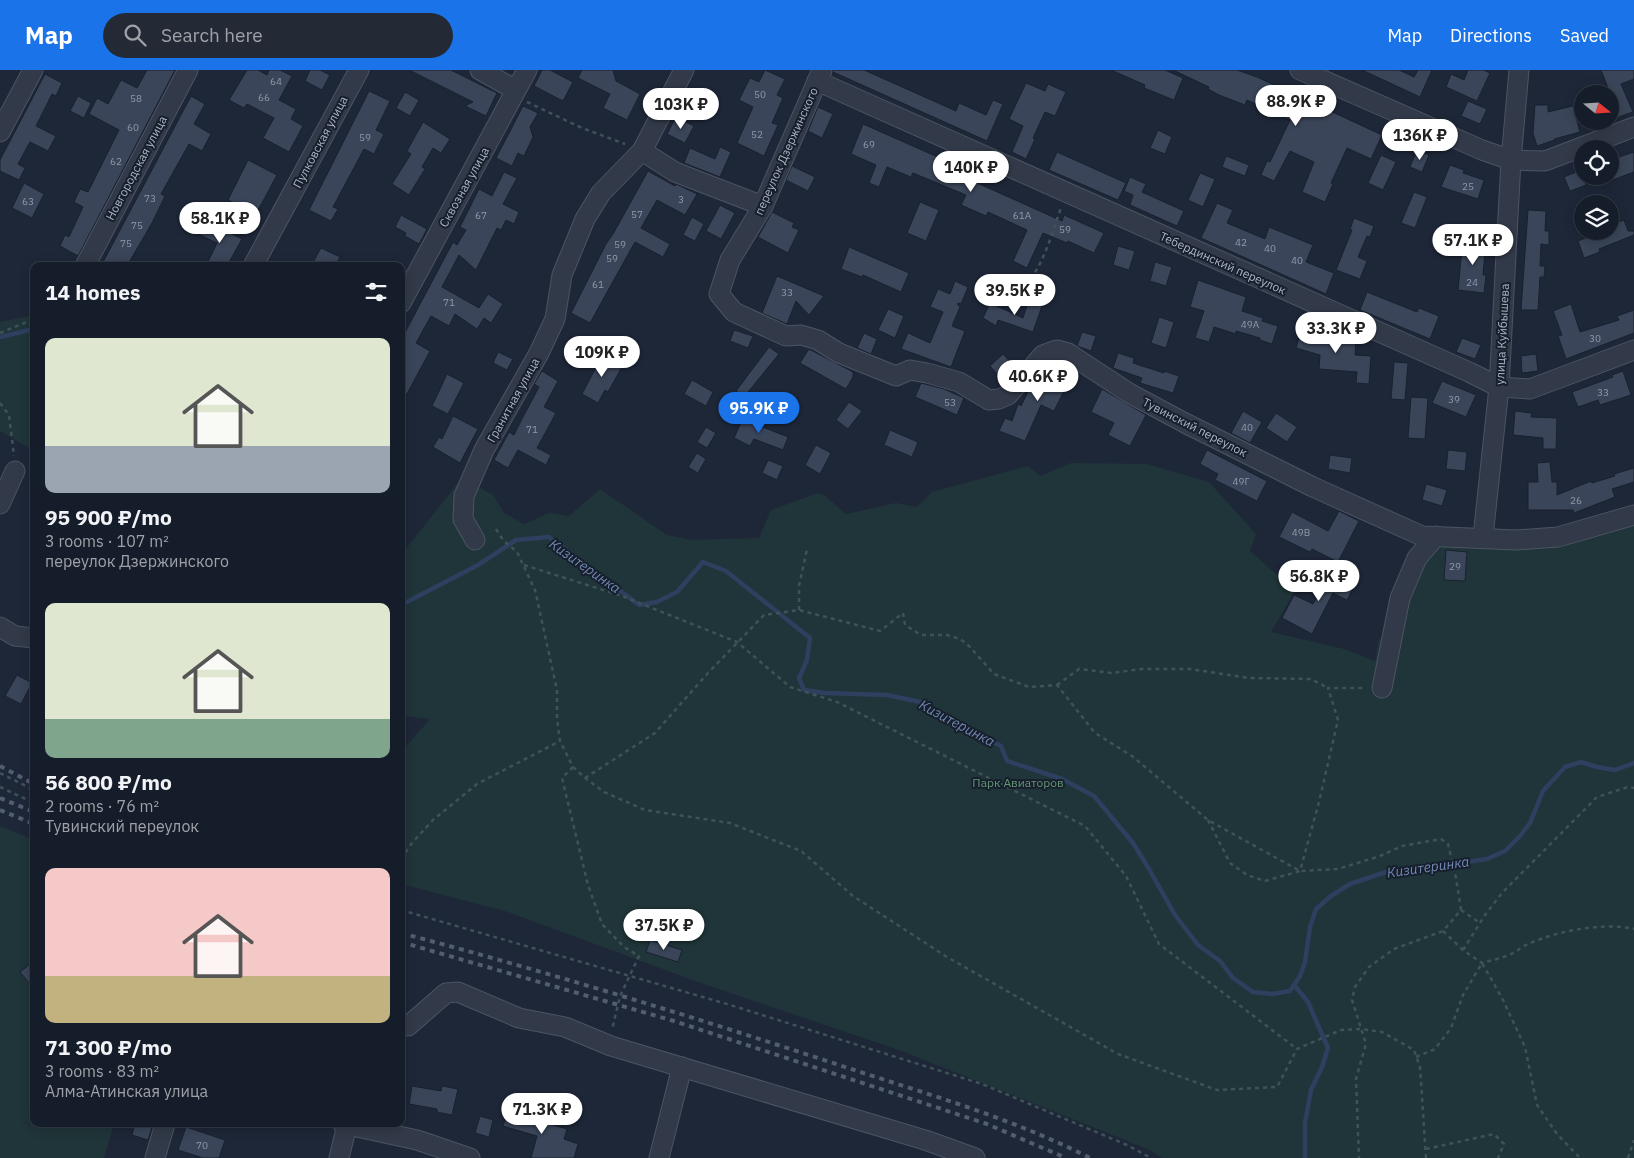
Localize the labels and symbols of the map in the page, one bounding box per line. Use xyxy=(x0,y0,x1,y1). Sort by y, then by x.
house number: 64 xyxy=(270,75,282,88)
street label: переулок Дзержинского xyxy=(751,85,821,217)
pin: 88.9K ₽ xyxy=(1250,85,1342,127)
north arrow xyxy=(1574,85,1619,130)
pin: 103K ₽ xyxy=(640,88,722,130)
house number: 50 xyxy=(754,88,766,101)
house number: 66 xyxy=(258,91,270,104)
house number: 58 xyxy=(130,92,142,105)
street label: Пулковская улица xyxy=(289,93,351,191)
street label: Новгородская улица xyxy=(102,113,170,223)
pin: 136K ₽ xyxy=(1379,118,1461,161)
house number: 60 xyxy=(127,121,139,134)
house number: 52 xyxy=(751,128,763,141)
house number: 59 xyxy=(359,131,371,144)
house number: 69 xyxy=(863,138,875,151)
street label: Сквозная улица xyxy=(436,144,493,230)
pin: 140K ₽ xyxy=(930,150,1012,193)
house number: 62 xyxy=(110,155,122,168)
house number: 25 xyxy=(1462,180,1474,193)
house number: 73 xyxy=(144,192,156,205)
house number: 3 xyxy=(678,193,684,206)
house number: 63 xyxy=(22,195,34,208)
pin: 58.1K ₽ xyxy=(174,202,266,244)
house number: 57 xyxy=(631,208,643,221)
house number: 67 xyxy=(475,209,487,222)
house number: 61А xyxy=(1013,209,1032,222)
house number: 75 xyxy=(131,219,143,232)
house number: 59 xyxy=(1059,223,1071,236)
pin: 57.1K ₽ xyxy=(1427,224,1519,266)
street label: Тебердинский переулок xyxy=(1157,228,1289,298)
house number: 42 xyxy=(1235,236,1247,249)
house number: 75 xyxy=(120,237,132,250)
house number: 59 xyxy=(614,238,626,251)
house number: 40 xyxy=(1264,242,1276,255)
house number: 59 xyxy=(606,252,618,265)
house number: 40 xyxy=(1291,254,1303,267)
pin: 39.5K ₽ xyxy=(969,274,1061,316)
house number: 24 xyxy=(1466,276,1478,289)
house number: 61 xyxy=(592,278,604,291)
street label: улица Куйбышева xyxy=(1492,282,1512,385)
house number: 33 xyxy=(781,286,793,299)
house number: 71 xyxy=(443,296,455,309)
pin: 33.3K ₽ xyxy=(1290,312,1382,354)
house number: 49А xyxy=(1241,318,1260,331)
house number: 30 xyxy=(1589,332,1601,345)
pin: 109K ₽ xyxy=(561,336,643,378)
street label: Гранитная улица xyxy=(484,355,543,445)
pin: 40.6K ₽ xyxy=(992,360,1084,402)
house number: 33 xyxy=(1597,386,1609,399)
pin: 95.9K ₽ xyxy=(713,392,805,434)
house number: 39 xyxy=(1448,393,1460,406)
street label: Тувинский переулок xyxy=(1140,394,1250,460)
house number: 53 xyxy=(944,396,956,409)
house number: 40 xyxy=(1241,421,1253,434)
house number: 71 xyxy=(526,423,538,436)
house number: 49Г xyxy=(1233,475,1250,488)
house number: 26 xyxy=(1570,494,1582,507)
house number: 49В xyxy=(1292,526,1310,539)
water label: Кизитеринка xyxy=(546,535,624,597)
pin: 56.8K ₽ xyxy=(1273,560,1365,602)
house number: 29 xyxy=(1449,560,1461,573)
water label: Кизитеринка xyxy=(916,696,998,750)
park label: Парк Авиаторов xyxy=(972,775,1064,790)
water label: Кизитеринка xyxy=(1386,852,1470,882)
pin: 37.5K ₽ xyxy=(618,908,710,951)
pin: 71.3K ₽ xyxy=(496,1092,588,1135)
house number: 70 xyxy=(196,1139,208,1152)

